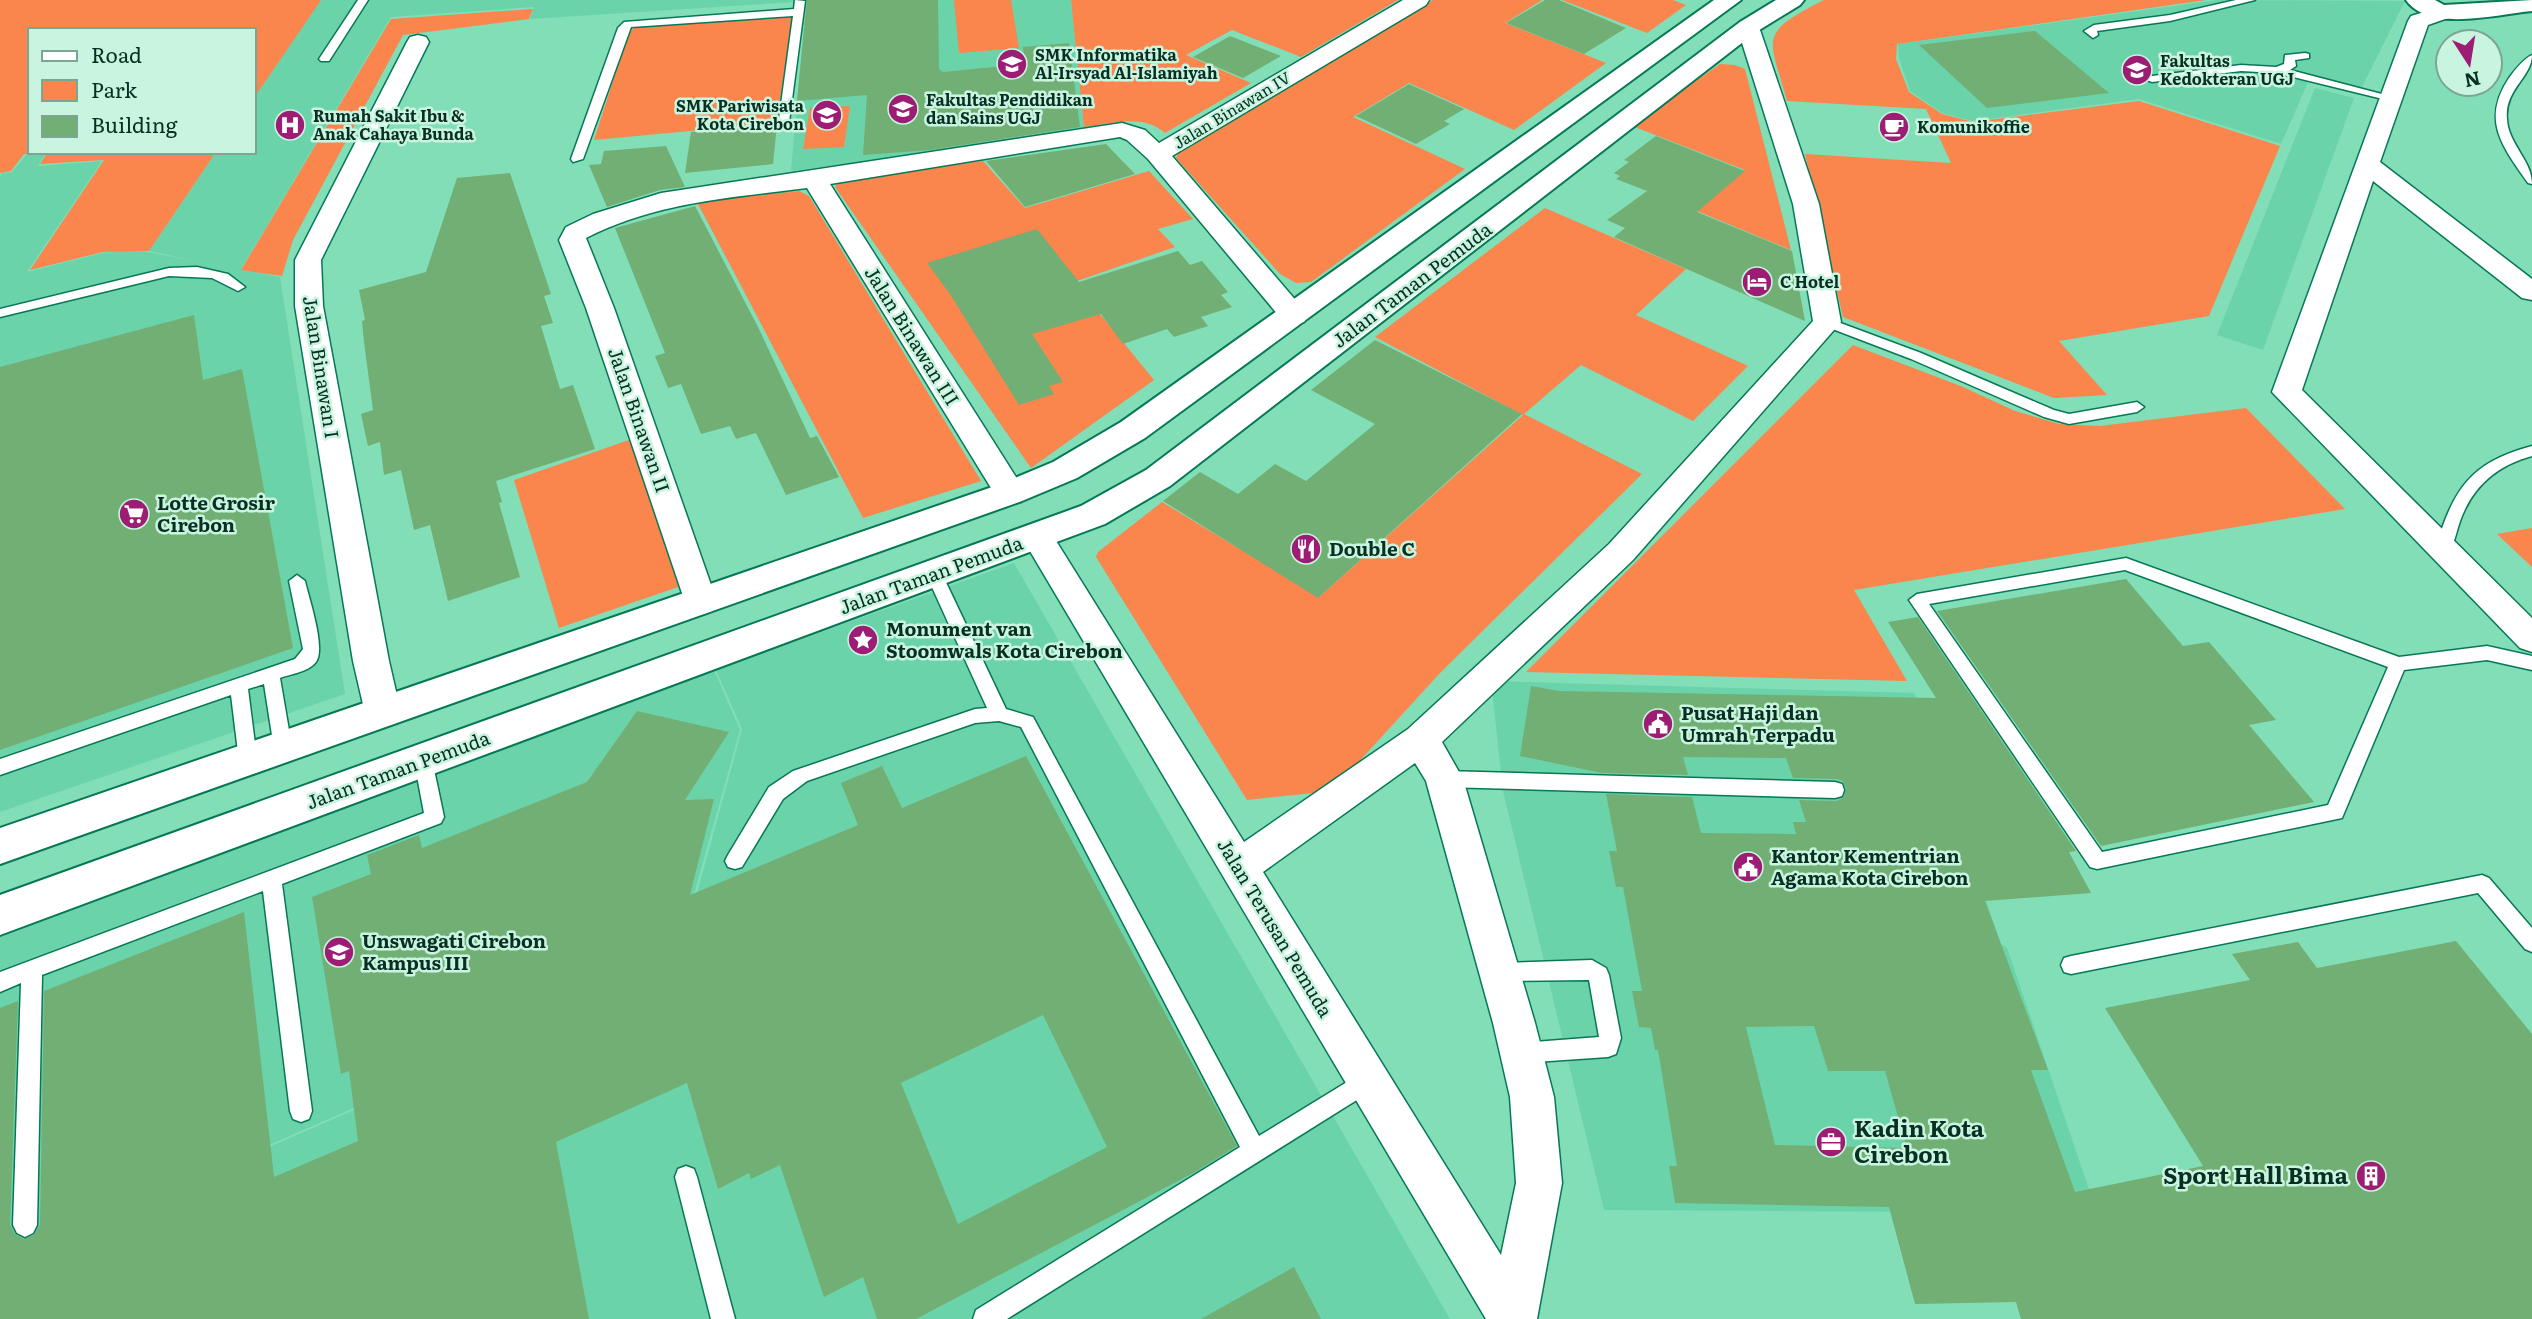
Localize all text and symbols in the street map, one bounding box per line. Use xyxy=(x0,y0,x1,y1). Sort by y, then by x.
legend xyxy=(28,28,256,154)
north arrow xyxy=(2434,28,2504,98)
text: Road xyxy=(91,38,142,69)
place label: SMK Informatika Al-Irsyad Al-Islamiyah xyxy=(1035,42,1218,84)
school or university icon: SMK Informatika Al-Irsyad Al-Islamiyah xyxy=(995,47,1029,81)
place label: Fakultas Kedokteran UGJ xyxy=(2160,48,2294,90)
school or university icon: Fakultas Kedokteran UGJ xyxy=(2120,53,2154,87)
street label: Jalan Binawan IV xyxy=(1168,64,1295,154)
text: N xyxy=(2462,65,2483,96)
text: Park xyxy=(91,73,137,104)
place label: Fakultas Pendidikan dan Sains UGJ xyxy=(926,87,1093,129)
school or university icon: Fakultas Pendidikan dan Sains UGJ xyxy=(886,92,920,126)
place label: SMK Pariwisata Kota Cirebon xyxy=(676,93,805,135)
school or university icon: SMK Pariwisata Kota Cirebon xyxy=(810,98,844,132)
place label: Rumah Sakit Ibu & Anak Cahaya Bunda xyxy=(313,103,474,145)
text: Building xyxy=(91,108,178,139)
hospital icon: Rumah Sakit Ibu & Anak Cahaya Bunda xyxy=(273,108,307,142)
cafe icon: Komunikoffie xyxy=(1877,110,1911,144)
place label: Komunikoffie xyxy=(1917,114,2030,138)
street label: Jalan Taman Pemuda xyxy=(1326,214,1498,354)
street label: Jalan Binawan III xyxy=(859,260,967,411)
hotel icon: C Hotel xyxy=(1740,265,1774,299)
place label: C Hotel xyxy=(1780,269,1840,293)
street label: Jalan Binawan I xyxy=(297,293,347,440)
street label: Jalan Binawan II xyxy=(602,343,678,496)
place label: Lotte Grosir Cirebon xyxy=(157,488,276,538)
supermarket icon: Lotte Grosir Cirebon xyxy=(117,497,151,531)
street label: Jalan Taman Pemuda xyxy=(835,528,1027,620)
restaurant icon: Double C xyxy=(1289,532,1323,566)
place label: Double C xyxy=(1329,534,1415,562)
place label: Monument van Stoomwals Kota Cirebon xyxy=(886,614,1123,664)
place icon: Monument van Stoomwals Kota Cirebon xyxy=(846,623,880,657)
place label: Pusat Haji dan Umrah Terpadu xyxy=(1681,698,1835,748)
public building icon: Pusat Haji dan Umrah Terpadu xyxy=(1641,707,1675,741)
street label: Jalan Taman Pemuda xyxy=(302,723,494,815)
street label: Jalan Terusan Pemuda xyxy=(1211,833,1341,1023)
place label: Kantor Kementrian Agama Kota Cirebon xyxy=(1771,841,1969,891)
public building icon: Kantor Kementrian Agama Kota Cirebon xyxy=(1731,850,1765,884)
place label: Unswagati Cirebon Kampus III xyxy=(362,926,546,976)
school or university icon: Unswagati Cirebon Kampus III xyxy=(322,935,356,969)
place label: Kadin Kota Cirebon xyxy=(1854,1110,1985,1170)
office icon: Kadin Kota Cirebon xyxy=(1814,1125,1848,1159)
place label: Sport Hall Bima xyxy=(2163,1157,2349,1191)
building icon: Sport Hall Bima xyxy=(2354,1159,2388,1193)

